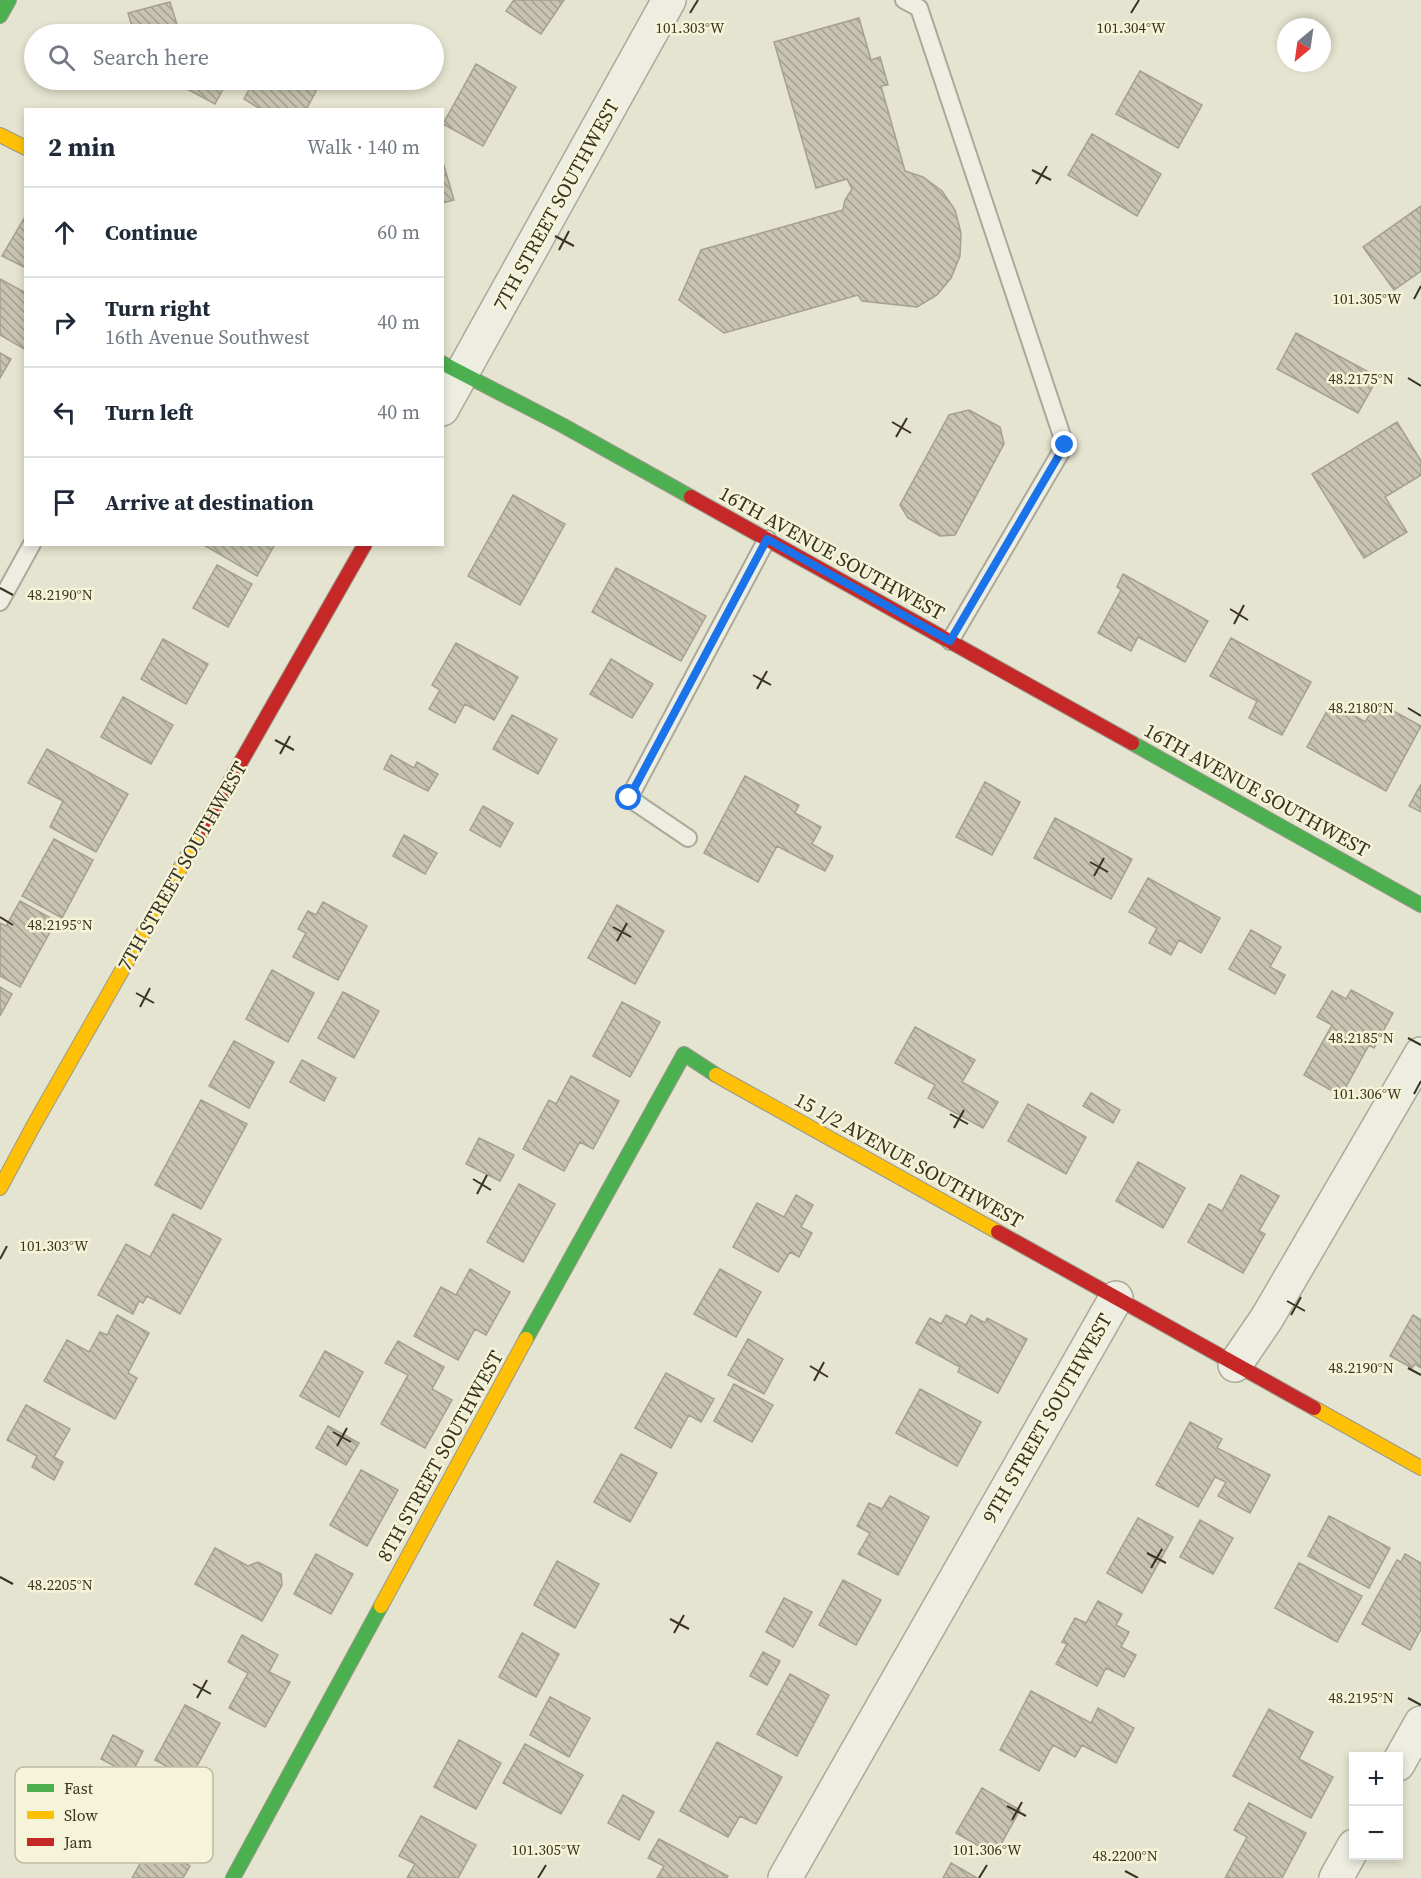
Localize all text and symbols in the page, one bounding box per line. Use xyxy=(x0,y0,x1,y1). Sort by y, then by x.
text: 101.303°W xyxy=(656,17,725,38)
text: 101.304°W xyxy=(1097,17,1166,38)
north arrow xyxy=(1277,18,1331,72)
search box xyxy=(24,24,444,90)
icon: search xyxy=(45,41,78,74)
text: Search here xyxy=(93,42,209,72)
street label: 7TH STREET SOUTHWEST xyxy=(486,94,626,316)
text: 2 min xyxy=(48,129,115,165)
text: Walk · 140 m xyxy=(307,133,420,161)
icon: ahead xyxy=(48,216,81,249)
text: Continue xyxy=(105,217,198,247)
text: 60 m xyxy=(377,218,420,246)
text: 101.305°W xyxy=(1333,288,1402,309)
text: Turn right xyxy=(105,293,210,323)
icon: right xyxy=(48,306,81,339)
text: 40 m xyxy=(377,308,420,336)
text: 16th Avenue Southwest xyxy=(105,323,309,351)
text: 48.2175°N xyxy=(1328,368,1394,389)
icon: left xyxy=(48,396,81,429)
text: Turn left xyxy=(105,397,193,427)
text: 40 m xyxy=(377,398,420,426)
route end xyxy=(1051,431,1077,457)
street label: 16TH AVENUE SOUTHWEST xyxy=(714,479,950,627)
icon: arrive xyxy=(48,486,81,519)
text: Arrive at destination xyxy=(105,487,314,517)
text: 48.2190°N xyxy=(27,584,93,605)
text: 48.2180°N xyxy=(1328,697,1394,718)
street label: 16TH AVENUE SOUTHWEST xyxy=(1139,716,1375,864)
street label: 7TH STREET SOUTHWEST xyxy=(110,756,254,976)
route start xyxy=(615,784,641,810)
text: 48.2195°N xyxy=(27,914,93,935)
text: 48.2185°N xyxy=(1328,1027,1394,1048)
text: 101.306°W xyxy=(1333,1083,1402,1104)
street label: 15 1/2 AVENUE SOUTHWEST xyxy=(790,1085,1028,1235)
text: 101.303°W xyxy=(20,1235,89,1256)
street label: 9TH STREET SOUTHWEST xyxy=(975,1308,1119,1528)
street label: 8TH STREET SOUTHWEST xyxy=(370,1345,510,1567)
text: 48.2190°N xyxy=(1328,1357,1394,1378)
text: 48.2205°N xyxy=(27,1574,93,1595)
text: 48.2195°N xyxy=(1328,1687,1394,1708)
map controls xyxy=(1349,1752,1403,1860)
button: + xyxy=(1349,1752,1403,1806)
legend xyxy=(15,1767,213,1863)
text: Fast xyxy=(64,1777,94,1799)
text: Slow xyxy=(64,1804,99,1826)
button: − xyxy=(1349,1806,1403,1860)
text: Jam xyxy=(63,1831,92,1853)
text: 101.305°W xyxy=(512,1839,581,1860)
text: 101.306°W xyxy=(953,1839,1022,1860)
text: 48.2200°N xyxy=(1092,1845,1158,1866)

